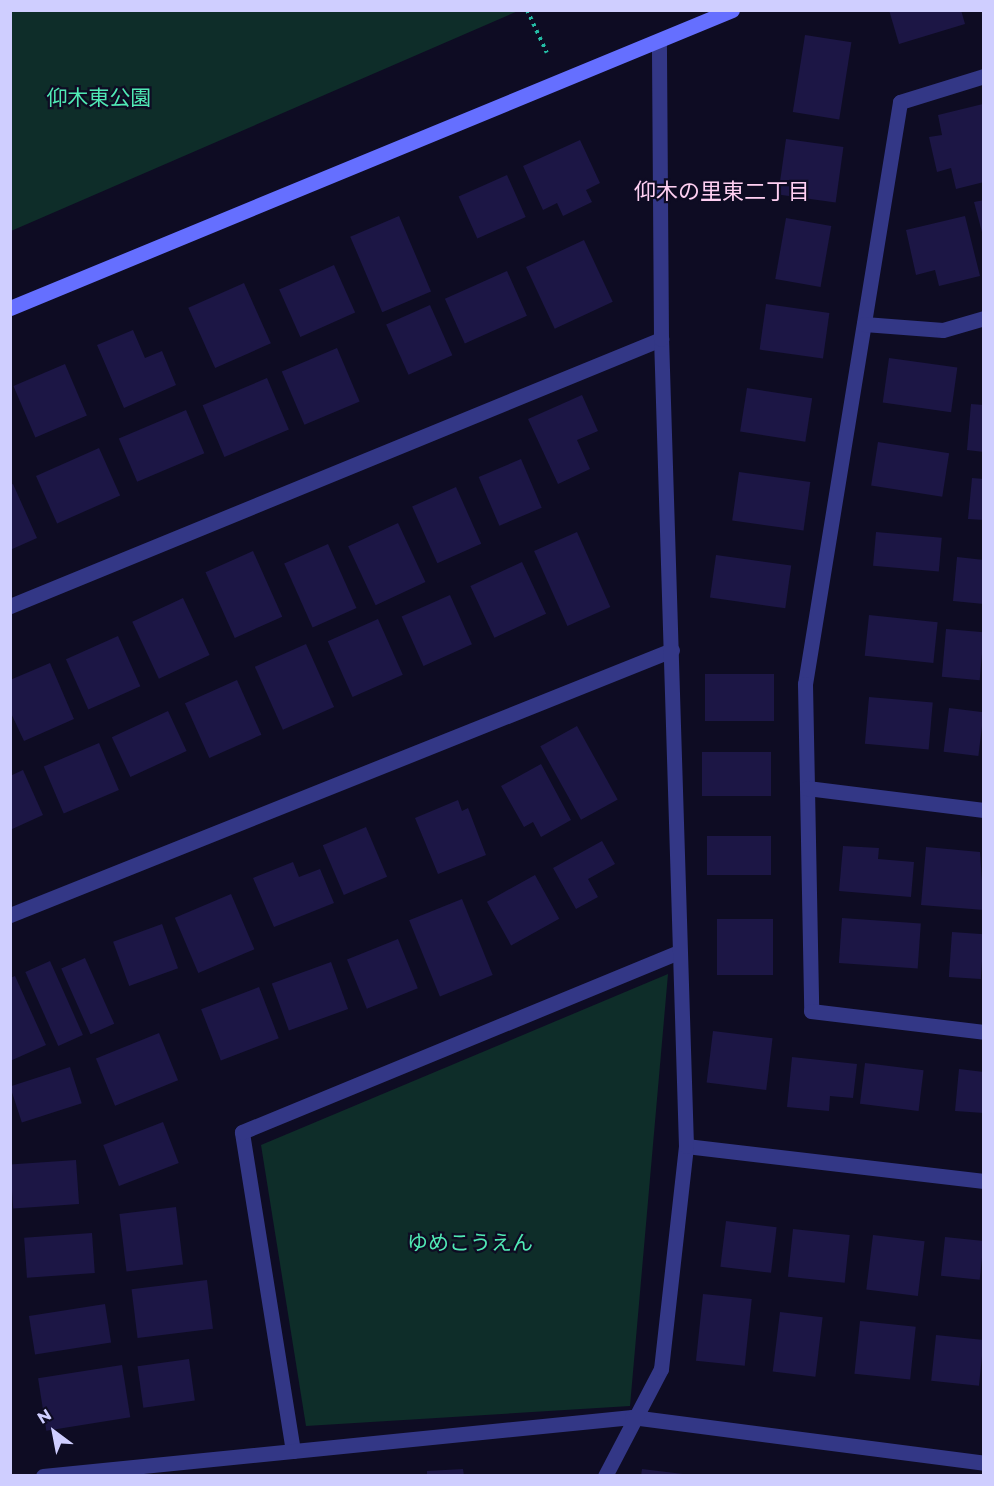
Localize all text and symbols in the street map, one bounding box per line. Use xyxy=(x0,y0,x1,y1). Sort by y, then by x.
park label: 仰木東公園 xyxy=(47,85,151,111)
district label: 仰木の里東二丁目 xyxy=(634,179,810,205)
park label: ゆめこうえん xyxy=(407,1230,533,1256)
north arrow xyxy=(24,1402,84,1462)
text: N xyxy=(34,1405,55,1428)

